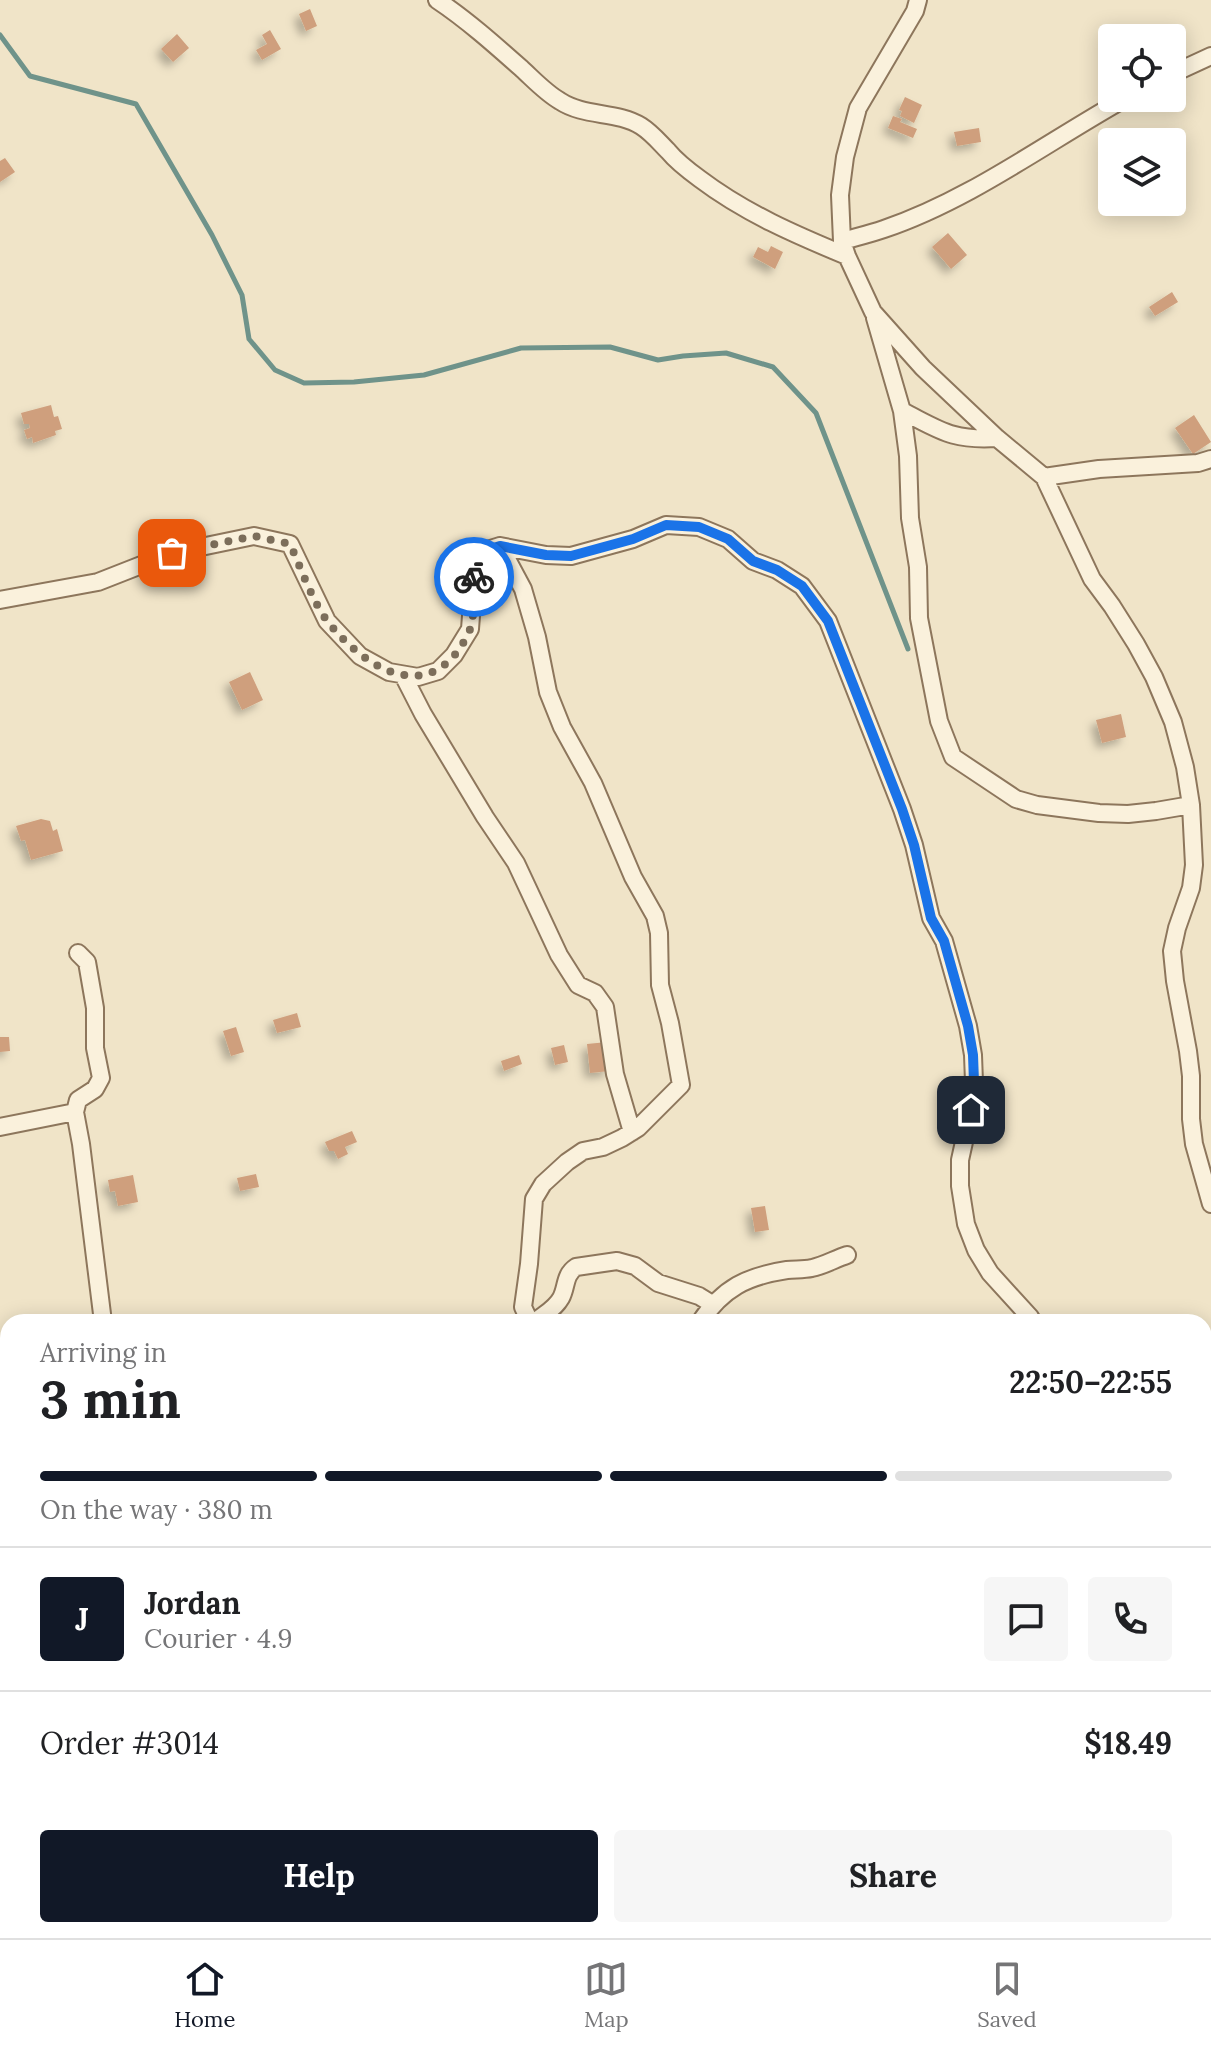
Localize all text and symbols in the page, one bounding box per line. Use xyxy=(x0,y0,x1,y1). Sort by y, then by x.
map controls xyxy=(1098,24,1186,216)
button: locate xyxy=(1098,24,1186,112)
button: layers xyxy=(1098,128,1186,216)
pin xyxy=(138,519,206,587)
icon: bag xyxy=(150,531,194,575)
courier xyxy=(434,537,514,617)
icon: bike xyxy=(452,555,496,599)
pin xyxy=(937,1076,1005,1144)
icon: home xyxy=(949,1088,993,1132)
text: Arriving in xyxy=(40,1336,167,1369)
text: 22:50–22:55 xyxy=(1009,1363,1172,1401)
text: 3 min xyxy=(40,1366,181,1432)
text: On the way · 380 m xyxy=(40,1493,273,1526)
button: chat xyxy=(984,1577,1068,1661)
button: phone xyxy=(1088,1577,1172,1661)
text: Jordan xyxy=(144,1584,241,1622)
text: J xyxy=(75,1600,89,1638)
text: Courier · 4.9 xyxy=(144,1622,293,1655)
text: Order #3014 xyxy=(40,1724,219,1762)
text: $18.49 xyxy=(1084,1724,1172,1762)
button: Help xyxy=(40,1830,598,1922)
button: Share xyxy=(614,1830,1172,1922)
tab: Home xyxy=(174,1957,235,2033)
tab: Map xyxy=(584,1957,629,2033)
tab: Saved xyxy=(977,1957,1037,2033)

